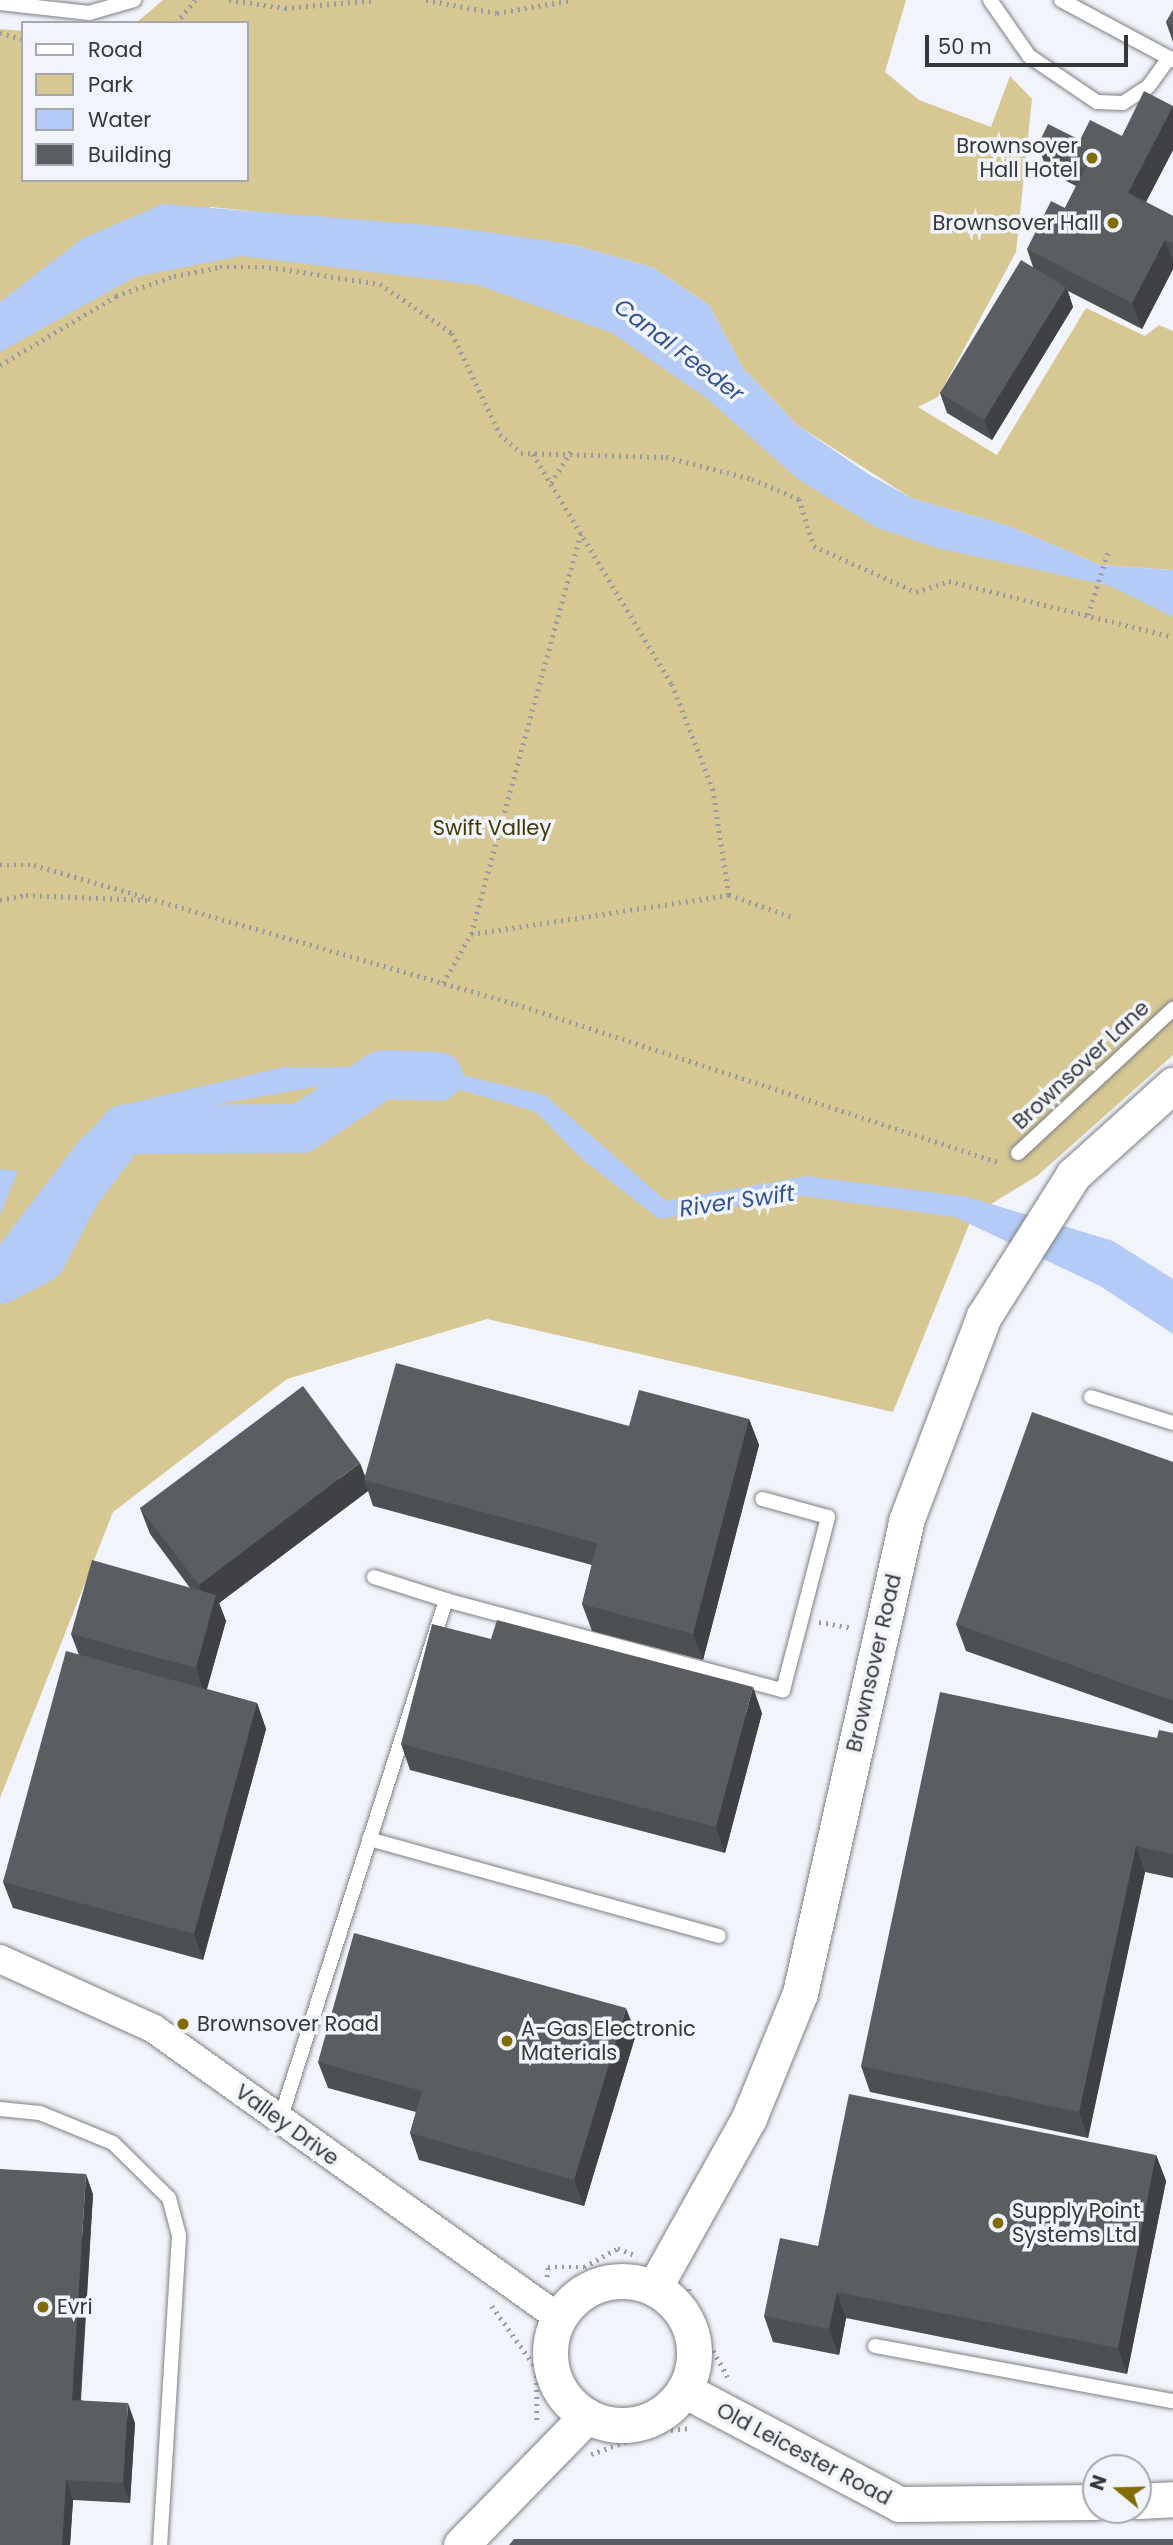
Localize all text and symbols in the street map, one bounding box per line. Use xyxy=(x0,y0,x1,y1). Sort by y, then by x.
legend xyxy=(21,21,248,182)
scale bar xyxy=(928,21,1131,65)
text: 50 m xyxy=(938,32,992,61)
text: Road xyxy=(88,35,143,64)
text: Park xyxy=(88,70,133,99)
text: Water xyxy=(88,105,151,134)
place label: Brownsover Hall Hotel xyxy=(956,133,1078,183)
text: Building xyxy=(88,140,172,169)
marker: Brownsover Hall Hotel xyxy=(1084,150,1100,166)
place label: Brownsover Hall xyxy=(932,210,1099,236)
marker: Brownsover Hall xyxy=(1105,215,1121,231)
water label: Canal Feeder xyxy=(609,292,749,408)
park label: Swift Valley xyxy=(433,815,551,841)
street label: Brownsover Lane xyxy=(1008,995,1154,1135)
water label: River Swift xyxy=(678,1179,796,1223)
street label: Brownsover Road xyxy=(841,1571,907,1755)
place label: Brownsover Road xyxy=(197,2011,379,2037)
marker: Brownsover Road xyxy=(175,2016,191,2032)
place label: A-Gas Electronic Materials xyxy=(521,2016,696,2066)
marker: A-Gas Electronic Materials xyxy=(499,2033,515,2049)
street label: Valley Drive xyxy=(230,2079,344,2171)
place label: Supply Point Systems Ltd xyxy=(1012,2198,1141,2248)
marker: Supply Point Systems Ltd xyxy=(990,2215,1006,2231)
place label: Evri xyxy=(57,2294,93,2320)
marker: Evri xyxy=(35,2299,51,2315)
street label: Old Leicester Road xyxy=(712,2397,896,2511)
north arrow xyxy=(1082,2454,1152,2524)
text: N xyxy=(1083,2472,1114,2494)

